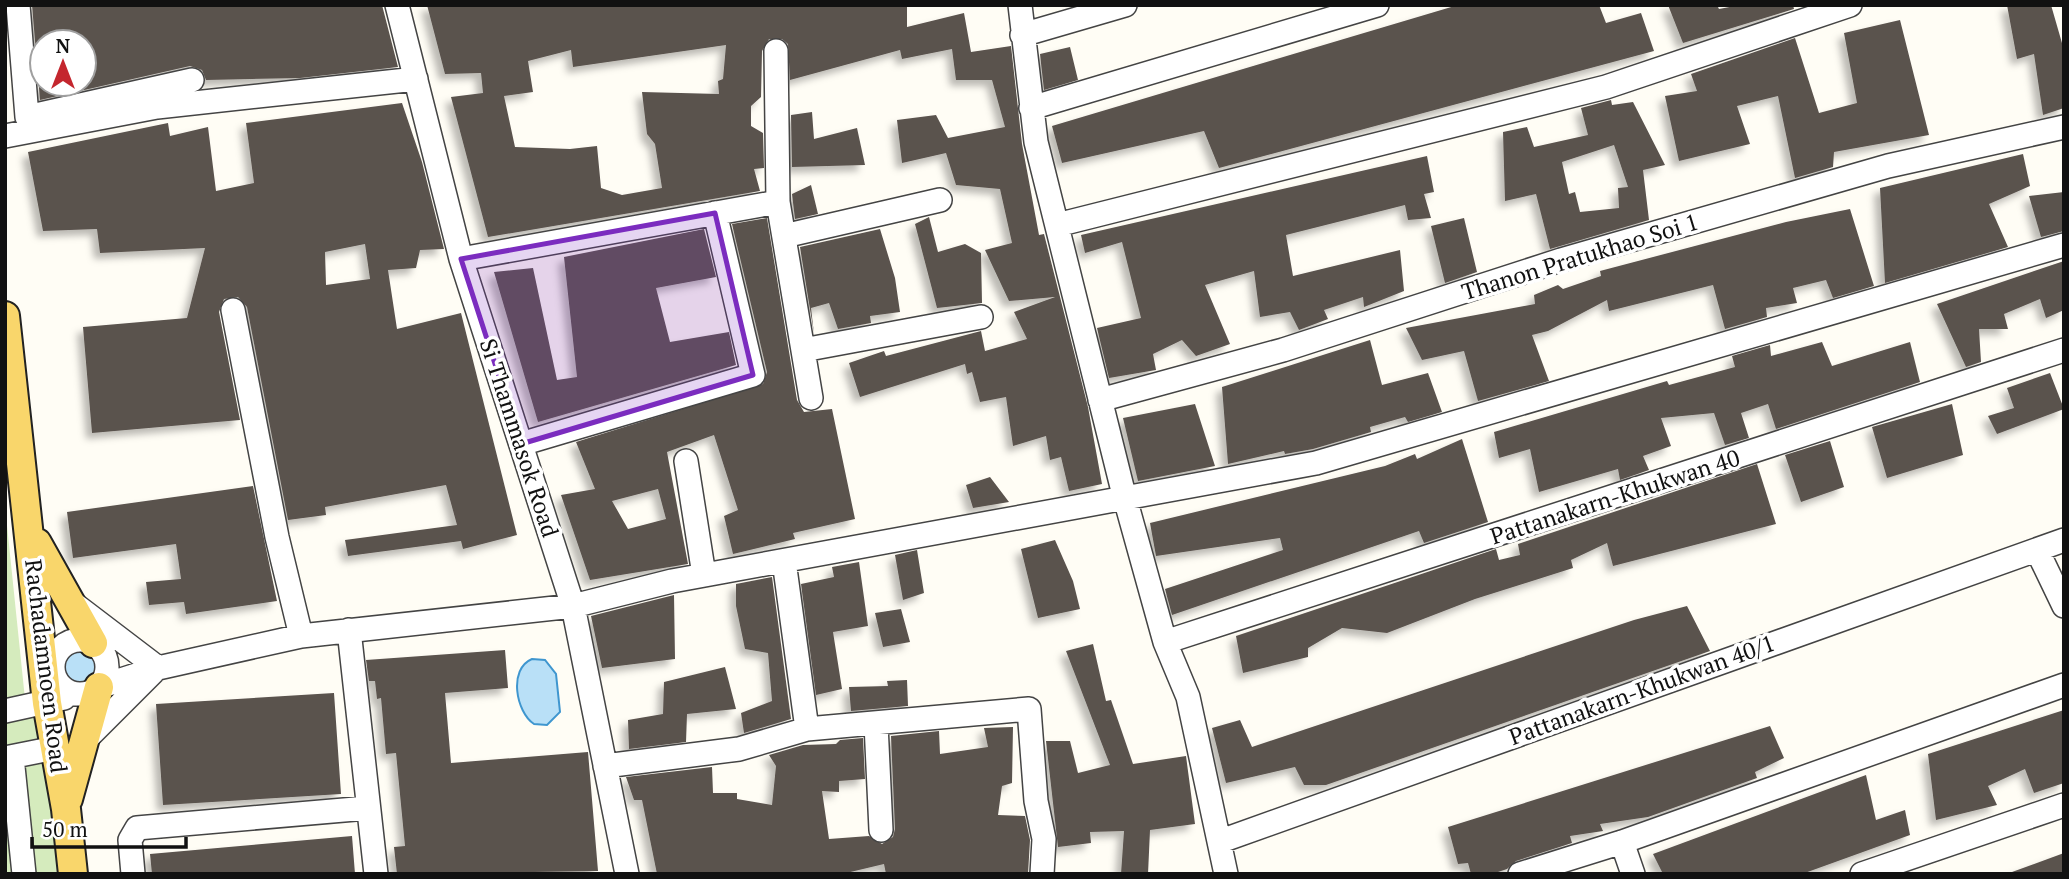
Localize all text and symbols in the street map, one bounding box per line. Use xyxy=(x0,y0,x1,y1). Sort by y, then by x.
north arrow xyxy=(28,28,98,98)
text: N xyxy=(56,33,71,58)
street label: Thanon Pratukhao Soi 1 xyxy=(1458,206,1702,307)
street label: Si Thammasok Road xyxy=(473,335,566,541)
street label: Pattanakarn-Khukwan 40 xyxy=(1486,442,1744,552)
street label: Rachadamnoen Road xyxy=(18,557,75,775)
street label: Pattanakarn-Khukwan 40/1 xyxy=(1505,627,1779,752)
scale bar xyxy=(32,806,186,850)
text: 50 m xyxy=(42,815,88,843)

